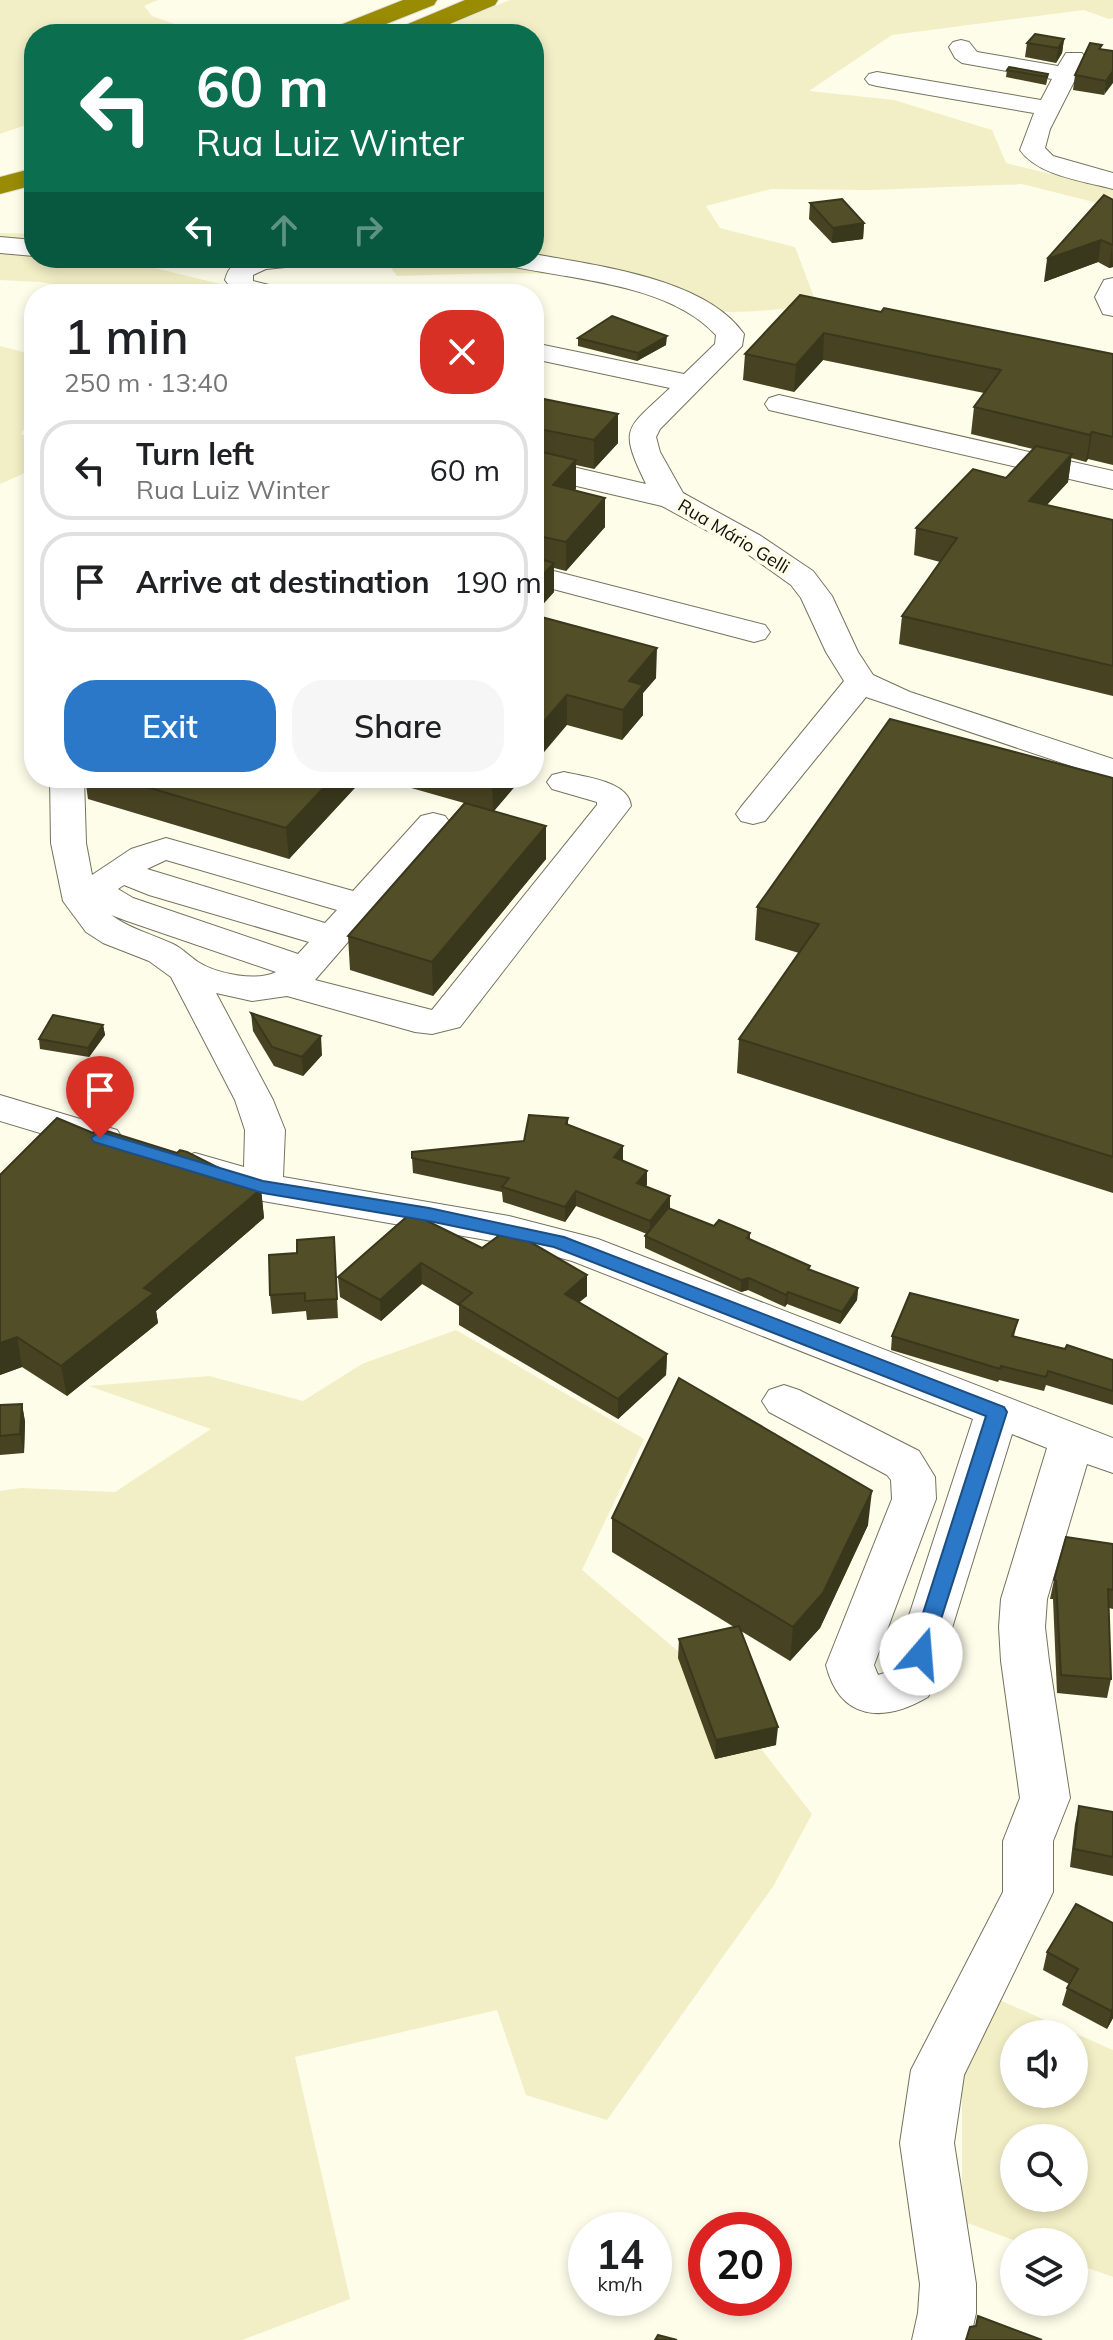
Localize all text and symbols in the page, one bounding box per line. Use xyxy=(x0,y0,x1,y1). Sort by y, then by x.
text: 60 m xyxy=(196,51,329,121)
icon: left xyxy=(64,56,168,160)
text: Rua Luiz Winter xyxy=(196,120,464,165)
icon: left xyxy=(178,208,222,252)
icon: ahead xyxy=(262,208,306,252)
icon: right xyxy=(346,208,390,252)
text: 1 min xyxy=(64,306,189,366)
button: close xyxy=(420,310,504,394)
text: 250 m · 13:40 xyxy=(64,366,228,399)
text: Turn left xyxy=(136,435,254,473)
icon: left xyxy=(68,448,112,492)
text: 60 m xyxy=(430,451,500,489)
text: Rua Luiz Winter xyxy=(136,473,330,506)
street label: Rua Mário Gelli xyxy=(674,494,794,578)
icon: arrive xyxy=(68,560,112,604)
text: Arrive at destination xyxy=(136,563,430,601)
text: 190 m xyxy=(454,563,542,601)
button: Exit xyxy=(64,680,276,772)
button: Share xyxy=(292,680,504,772)
pin xyxy=(66,1056,134,1138)
icon: arrive xyxy=(78,1068,122,1112)
position arrow xyxy=(879,1612,963,1696)
map controls xyxy=(1000,2020,1088,2316)
button: sound xyxy=(1000,2020,1088,2108)
button: search xyxy=(1000,2124,1088,2212)
speed limit sign: 20 xyxy=(688,2212,792,2316)
button: layers xyxy=(1000,2228,1088,2316)
text: 14 xyxy=(596,2229,644,2279)
text: km/h xyxy=(597,2271,643,2296)

